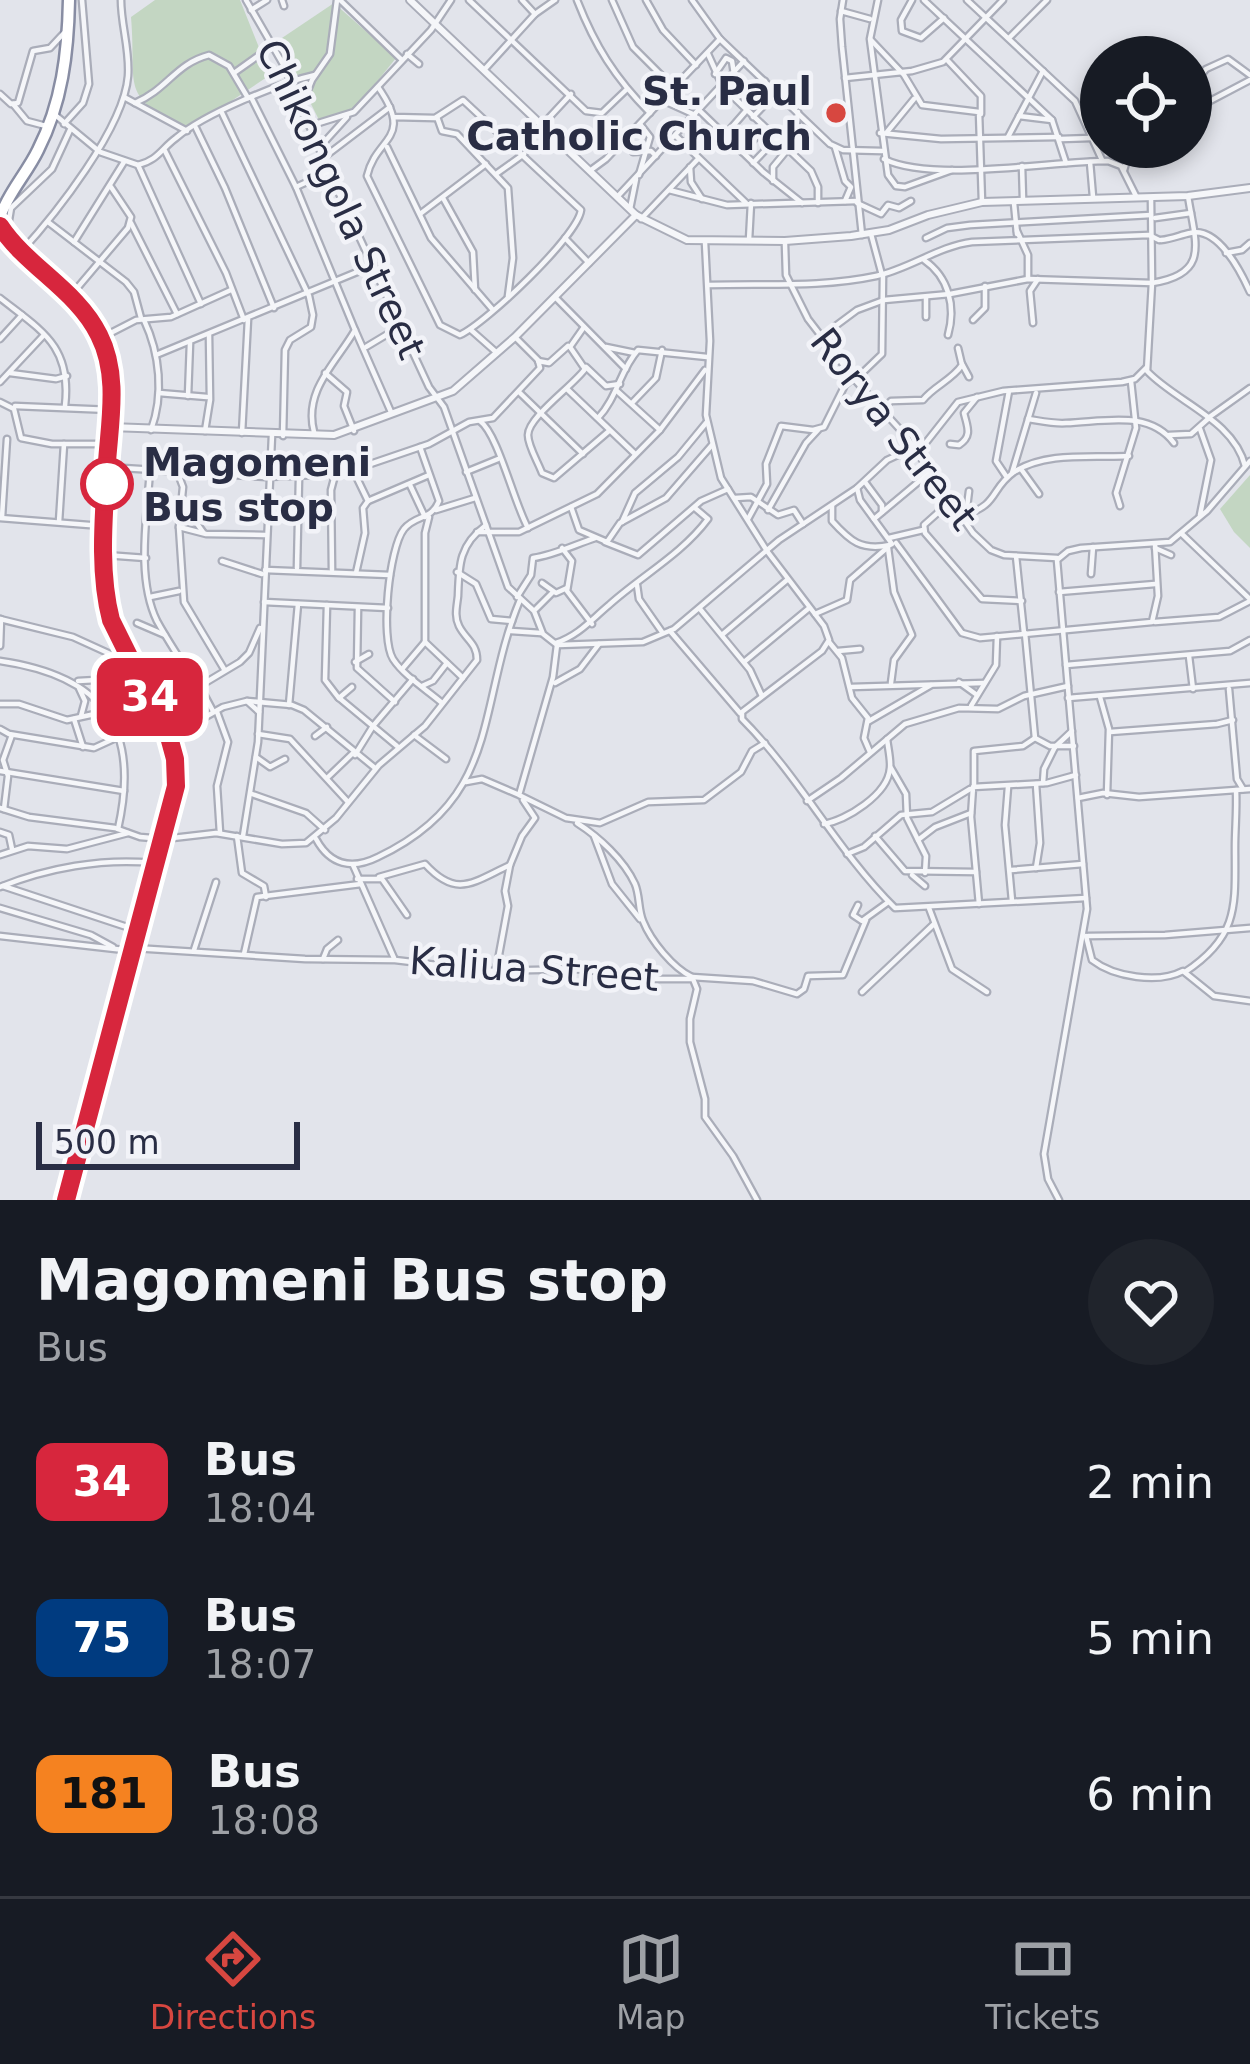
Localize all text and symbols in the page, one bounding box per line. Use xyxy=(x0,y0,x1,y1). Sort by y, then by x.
street label: Chikongola Street xyxy=(247,32,435,366)
map controls xyxy=(1080,36,1212,168)
button: locate xyxy=(1080,36,1212,168)
place label: St. Paul Catholic Church xyxy=(466,69,812,159)
marker: St. Paul Catholic Church xyxy=(823,100,849,126)
street label: Rorya Street xyxy=(801,319,987,539)
place label: Magomeni Bus stop xyxy=(143,440,371,530)
marker: Magomeni Bus stop xyxy=(82,459,132,509)
line badge: 34 xyxy=(96,658,204,736)
text: 34 xyxy=(121,672,179,721)
street label: Kaliua Street xyxy=(408,938,660,1000)
scale bar xyxy=(36,1116,300,1169)
text: 500 m xyxy=(54,1123,160,1162)
button: heart xyxy=(1088,1239,1214,1365)
text: Magomeni Bus stop xyxy=(36,1247,668,1313)
text: Bus xyxy=(36,1325,108,1370)
text: Bus xyxy=(204,1433,297,1486)
text: 2 min xyxy=(1086,1456,1214,1509)
text: 34 xyxy=(73,1457,131,1506)
text: 18:04 xyxy=(204,1486,316,1531)
text: Bus xyxy=(204,1589,297,1642)
text: 5 min xyxy=(1086,1612,1214,1665)
text: 75 xyxy=(73,1613,131,1662)
text: 18:07 xyxy=(204,1642,316,1687)
text: Bus xyxy=(208,1745,301,1798)
text: 6 min xyxy=(1086,1768,1214,1821)
text: 181 xyxy=(60,1769,148,1818)
text: 18:08 xyxy=(208,1798,320,1843)
tab: Directions xyxy=(150,1926,316,2037)
tab: Map xyxy=(616,1926,686,2037)
tab: Tickets xyxy=(985,1926,1100,2037)

